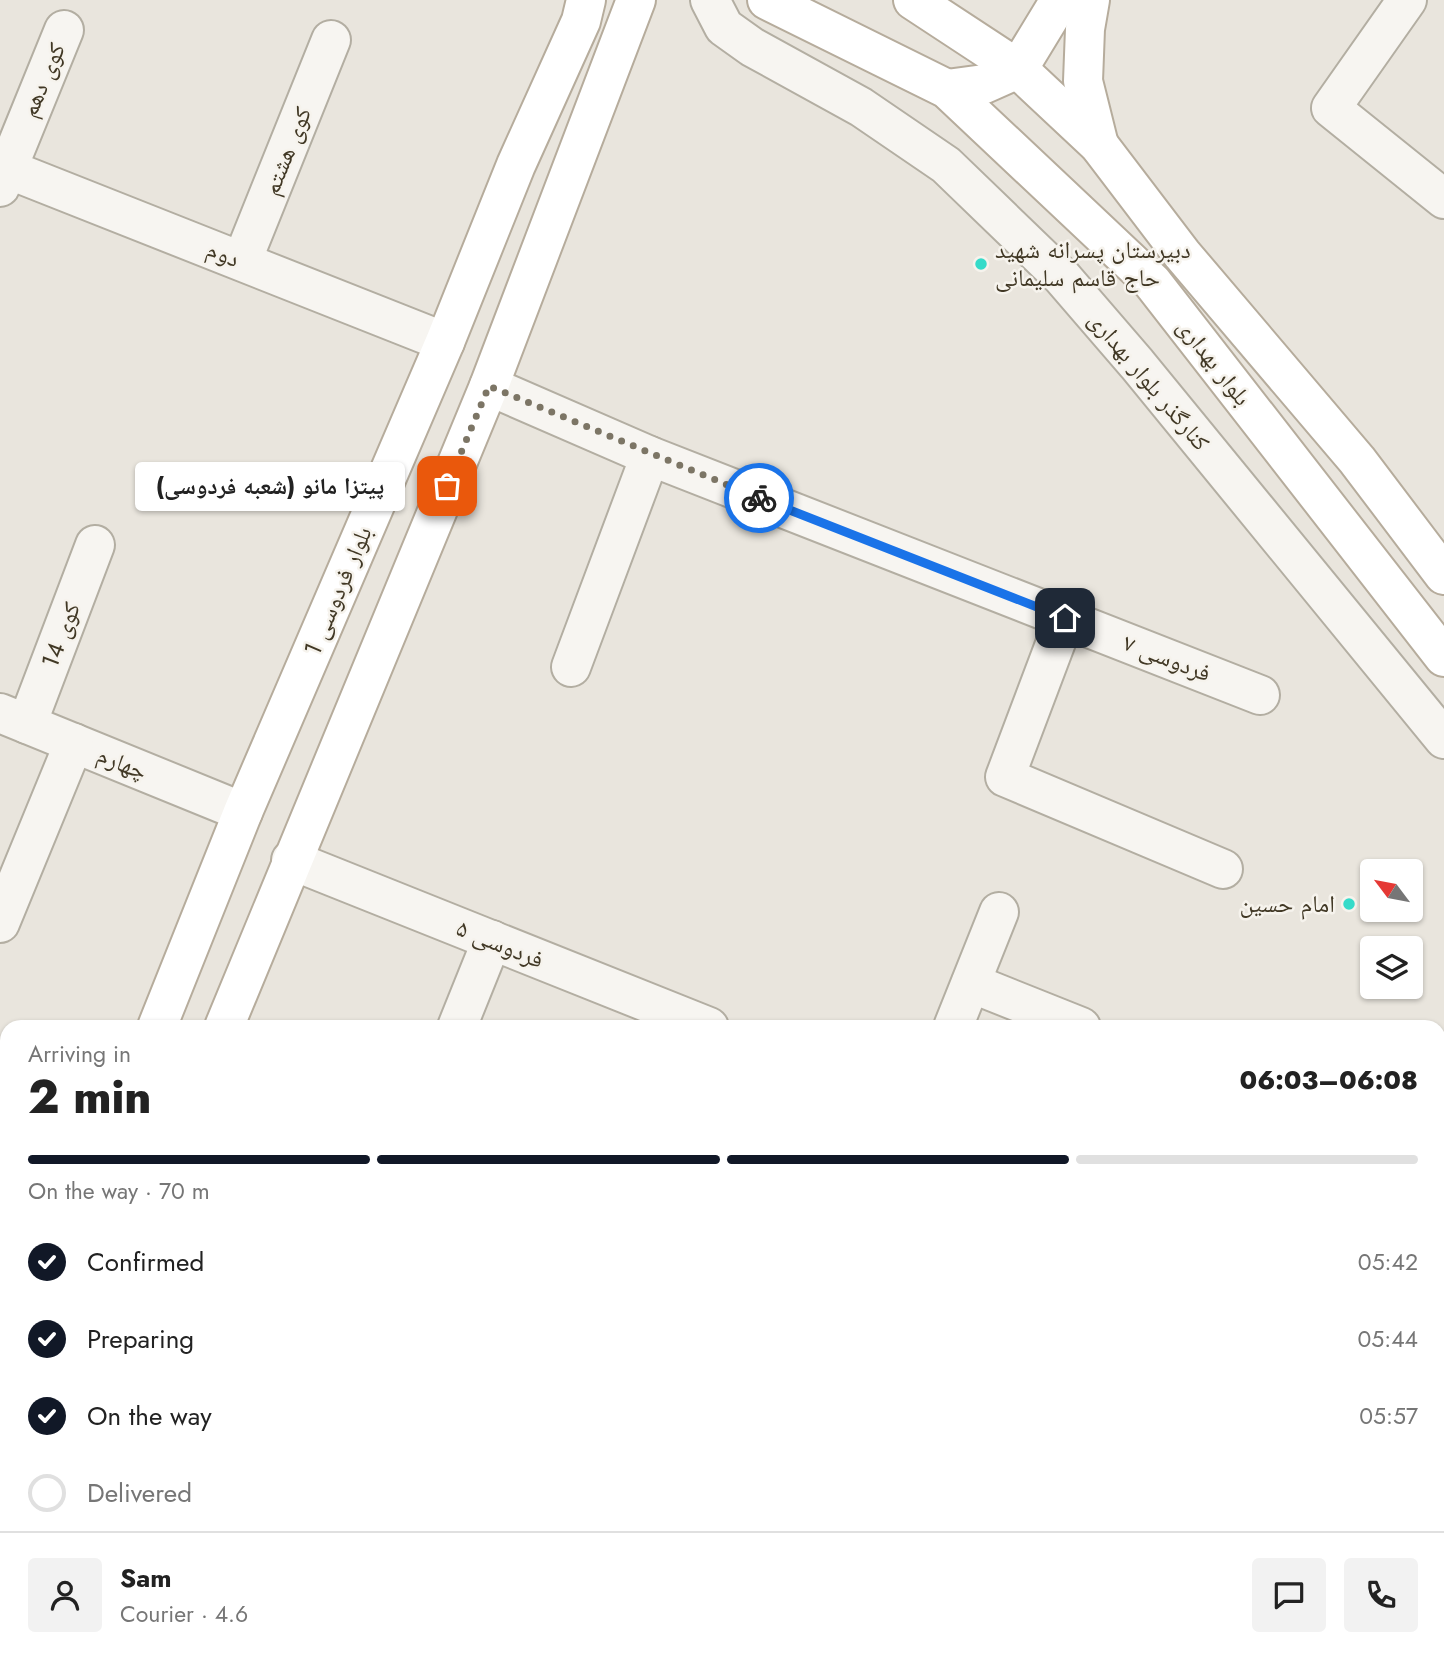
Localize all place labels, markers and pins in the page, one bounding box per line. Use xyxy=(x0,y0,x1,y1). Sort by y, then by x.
place label: دبیرستان پسرانه شهید حاج قاسم سلیمانی xyxy=(995,232,1191,295)
marker: دبیرستان پسرانه شهید حاج قاسم سلیمانی xyxy=(973,256,989,272)
pin xyxy=(417,456,477,516)
callout: پیتزا مانو (شعبه فردوسی) xyxy=(135,462,405,510)
pin xyxy=(1035,588,1095,648)
place label: امام حسین xyxy=(1239,886,1335,921)
marker: امام حسین xyxy=(1341,896,1357,912)

